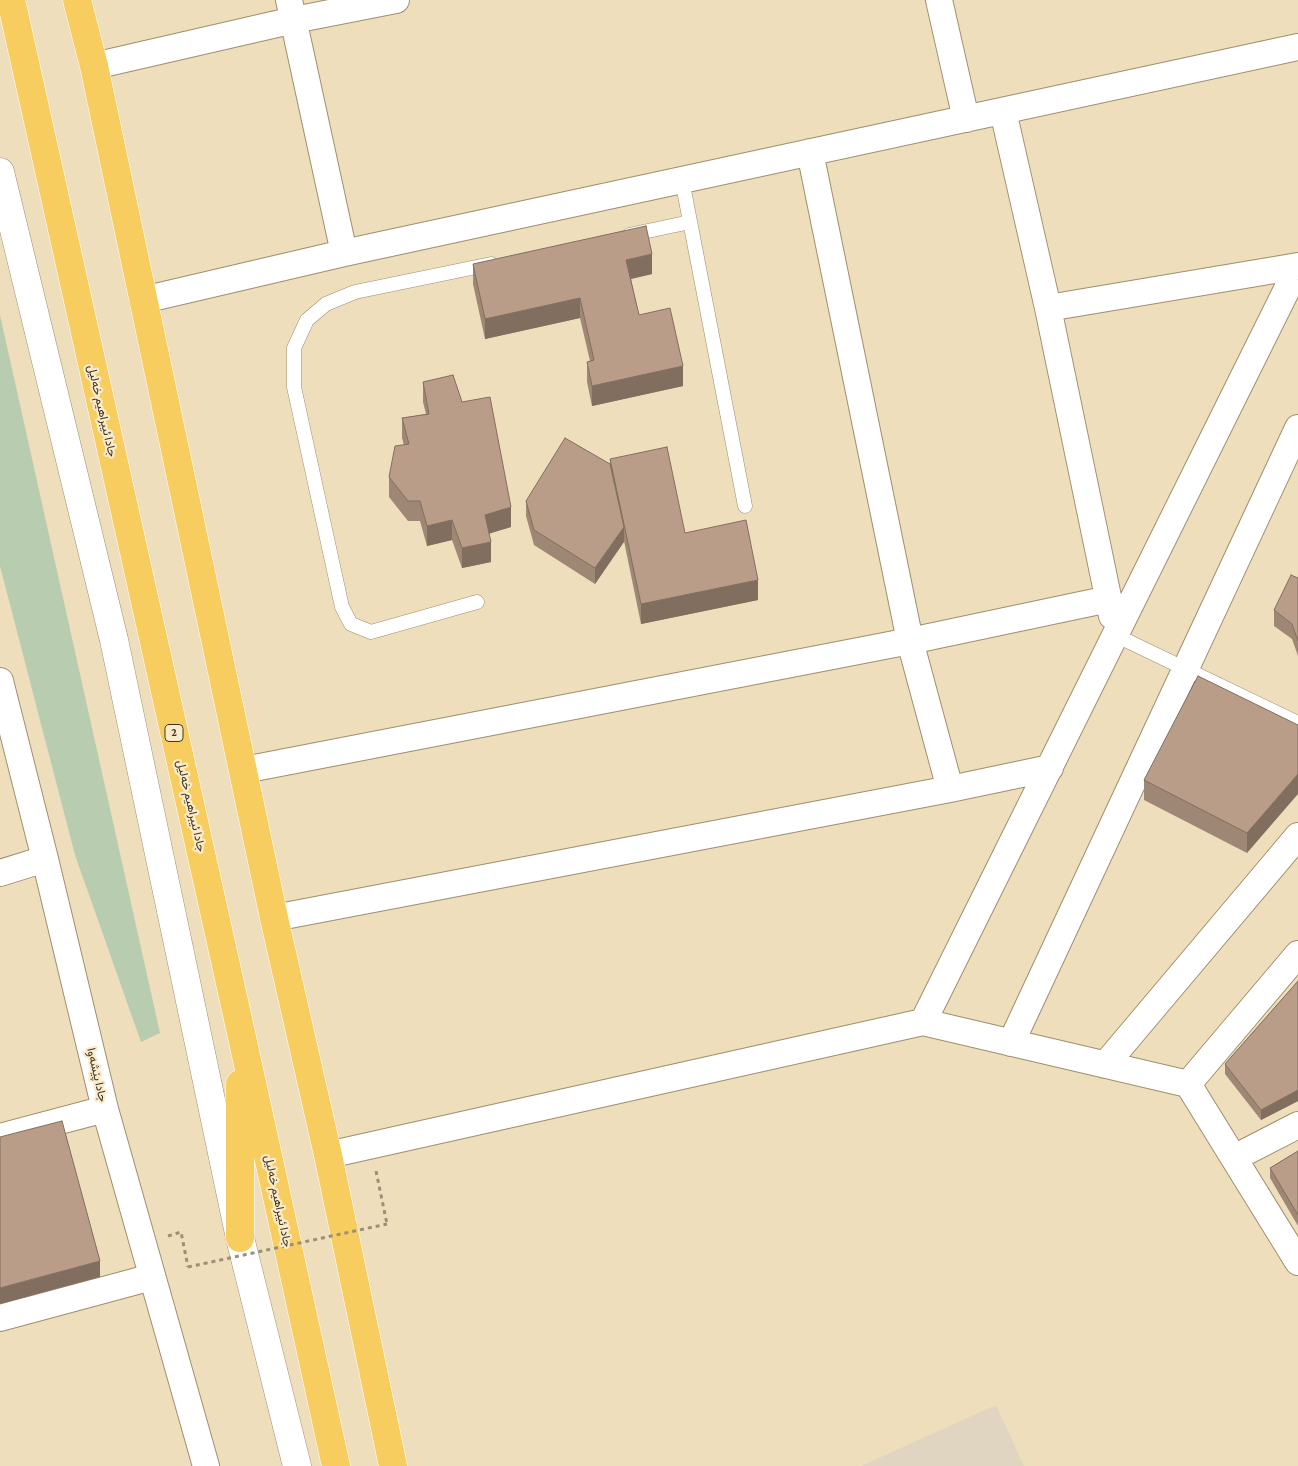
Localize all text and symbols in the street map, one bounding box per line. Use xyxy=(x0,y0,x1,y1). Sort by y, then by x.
street label: جادا ئیبراهیم خەلیل xyxy=(84,364,120,458)
road number: 2 xyxy=(165,724,183,741)
street label: جادا ئیبراهیم خەلیل xyxy=(173,759,209,853)
street label: جادا پێشەوا xyxy=(84,1047,110,1103)
street label: جادا ئیبراهیم خەلیل xyxy=(261,1154,295,1248)

